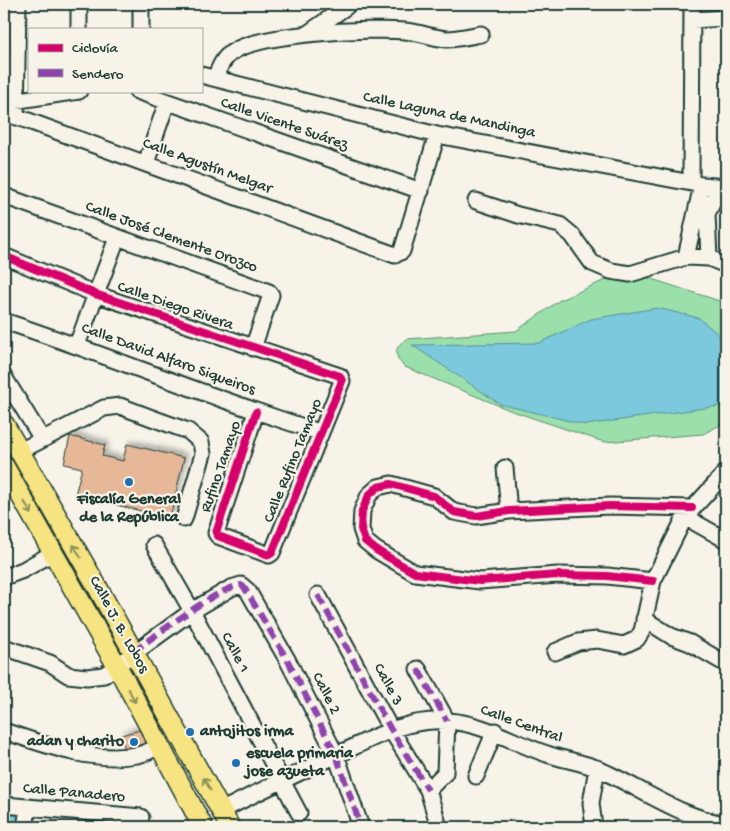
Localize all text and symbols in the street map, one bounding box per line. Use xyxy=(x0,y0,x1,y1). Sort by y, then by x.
legend xyxy=(28,28,202,92)
text: Ciclovía xyxy=(72,40,118,58)
text: Sendero xyxy=(72,66,124,84)
street label: Calle Laguna de Mandinga xyxy=(361,88,538,144)
street label: Calle Vicente Suárez xyxy=(218,94,351,156)
street label: Calle Agustín Melgar xyxy=(140,135,276,200)
street label: Calle José Clemente Orozco xyxy=(82,198,260,278)
street label: Calle Diego Rivera xyxy=(114,278,237,336)
street label: Calle David Alfaro Siqueiros xyxy=(78,320,259,401)
street label: Calle Rufino Tamayo xyxy=(260,396,328,526)
street label: Rufino Tamayo xyxy=(197,419,247,515)
marker: Fiscalía General de la República xyxy=(123,476,135,488)
place label: Fiscalía General de la República xyxy=(76,491,181,528)
one-way arrow xyxy=(23,501,33,515)
one-way arrow xyxy=(71,544,81,558)
street label: Calle J. B. Lobos xyxy=(84,573,153,678)
street label: Calle 1 xyxy=(215,630,253,676)
street label: Calle 3 xyxy=(368,661,406,709)
street label: Calle 2 xyxy=(306,670,344,718)
one-way arrow xyxy=(128,688,137,703)
street label: Calle Central xyxy=(477,701,565,749)
place label: antojitos irma xyxy=(199,723,294,742)
marker: antojitos irma xyxy=(184,726,196,738)
place label: adan y charito xyxy=(26,733,125,752)
marker: adan y charito xyxy=(128,736,140,748)
place label: escuela primaria jose azueta xyxy=(243,745,354,782)
marker: escuela primaria jose azueta xyxy=(230,757,242,769)
one-way arrow xyxy=(201,778,211,792)
street label: Calle Panadero xyxy=(22,780,126,808)

